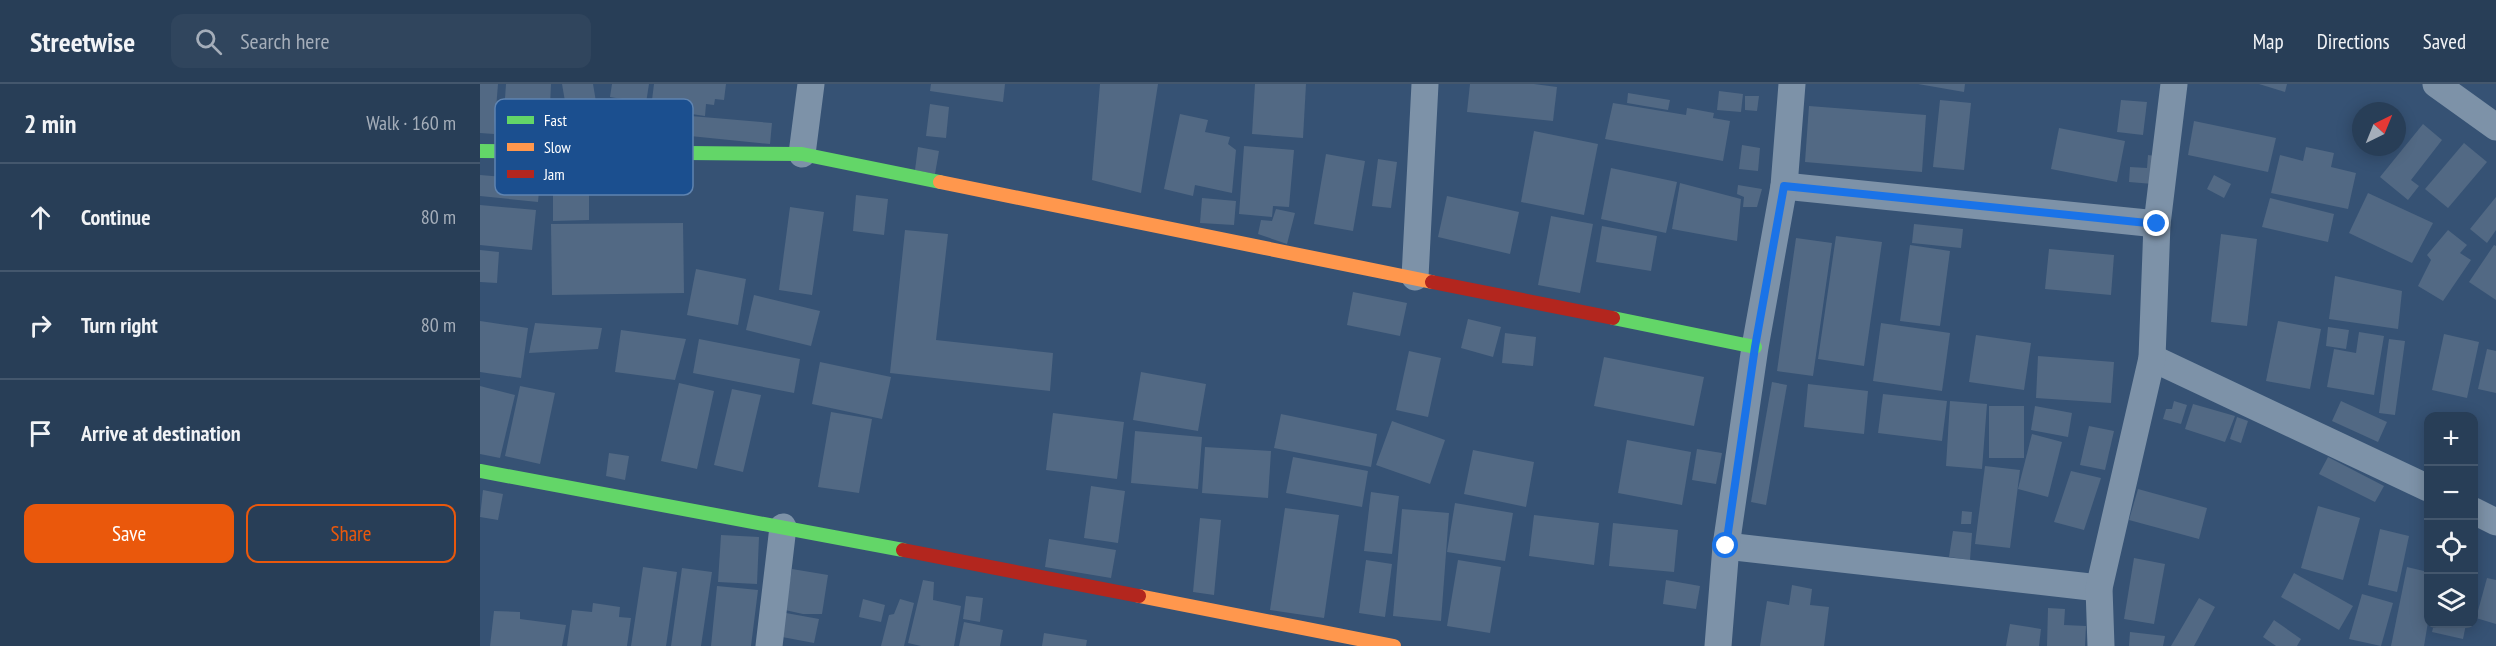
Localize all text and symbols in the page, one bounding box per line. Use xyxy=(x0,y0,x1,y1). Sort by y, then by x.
search box xyxy=(171,14,591,68)
text: Streetwise xyxy=(30,23,135,60)
icon: search xyxy=(192,25,225,58)
text: Search here xyxy=(240,27,330,55)
text: Map xyxy=(2253,28,2284,55)
text: Directions xyxy=(2317,28,2390,55)
text: Saved xyxy=(2423,28,2466,55)
legend xyxy=(495,99,693,195)
north arrow xyxy=(2352,102,2406,156)
text: 2 min xyxy=(24,107,77,140)
text: Walk · 160 m xyxy=(366,110,456,136)
text: Fast xyxy=(544,110,567,130)
text: Slow xyxy=(544,137,571,157)
text: Jam xyxy=(543,164,565,184)
icon: ahead xyxy=(24,201,57,234)
text: Continue xyxy=(81,203,151,231)
text: 80 m xyxy=(421,204,456,230)
route end xyxy=(2143,210,2169,236)
icon: right xyxy=(24,309,57,342)
text: Turn right xyxy=(81,311,158,339)
text: 80 m xyxy=(421,312,456,338)
map controls xyxy=(2424,412,2478,628)
button: + xyxy=(2424,412,2478,466)
icon: arrive xyxy=(24,417,57,450)
text: Arrive at destination xyxy=(81,419,241,447)
button: − xyxy=(2424,466,2478,520)
button: Save xyxy=(24,504,234,563)
button: Share xyxy=(246,504,456,563)
button: locate xyxy=(2424,520,2478,574)
route start xyxy=(1712,532,1738,558)
button: layers xyxy=(2424,574,2478,628)

